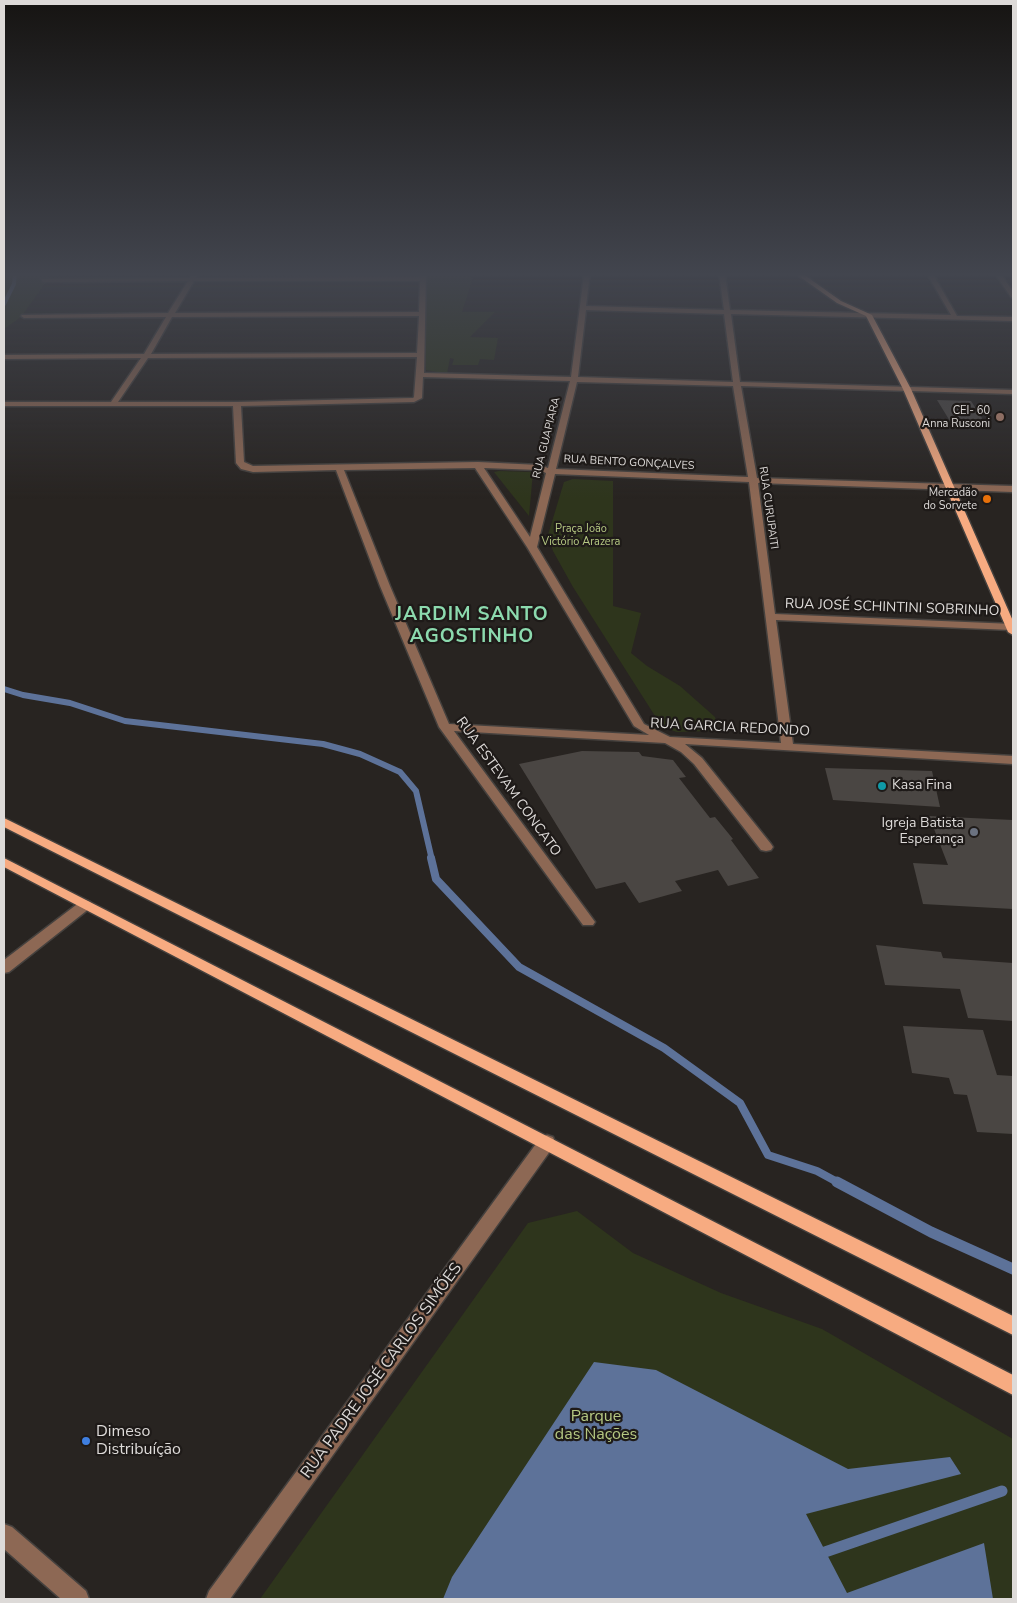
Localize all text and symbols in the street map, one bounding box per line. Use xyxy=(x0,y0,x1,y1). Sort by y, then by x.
street label: RUA GUAPIARA xyxy=(531,396,563,480)
place label: CEI- 60 Anna Rusconi xyxy=(922,404,990,430)
marker: CEI- 60 Anna Rusconi xyxy=(994,411,1006,423)
street label: RUA BENTO GONÇALVES xyxy=(563,453,695,473)
street label: RUA CURUPAITI xyxy=(756,466,780,550)
place label: Mercadão do Sorvete xyxy=(923,486,977,512)
marker: Mercadão do Sorvete xyxy=(981,493,993,505)
park label: Praça João Victório Arazera xyxy=(542,522,620,548)
street label: RUA JOSÉ SCHINTINI SOBRINHO xyxy=(784,596,1000,620)
district label: JARDIM SANTO AGOSTINHO xyxy=(394,604,550,648)
street label: RUA ESTEVAM CONCATO xyxy=(452,714,564,860)
street label: RUA GARCIA REDONDO xyxy=(650,715,810,741)
place label: Kasa Fina xyxy=(892,778,952,794)
marker: Kasa Fina xyxy=(876,780,888,792)
place label: Igreja Batista Esperança xyxy=(882,816,964,849)
marker: Igreja Batista Esperança xyxy=(968,826,980,838)
street label: RUA PADRE JOSÉ CARLOS SIMÕES xyxy=(297,1260,467,1482)
park label: Parque das Nações xyxy=(555,1407,637,1445)
place label: Dimeso Distribuíção xyxy=(96,1422,181,1460)
marker: Dimeso Distribuíção xyxy=(80,1435,92,1447)

